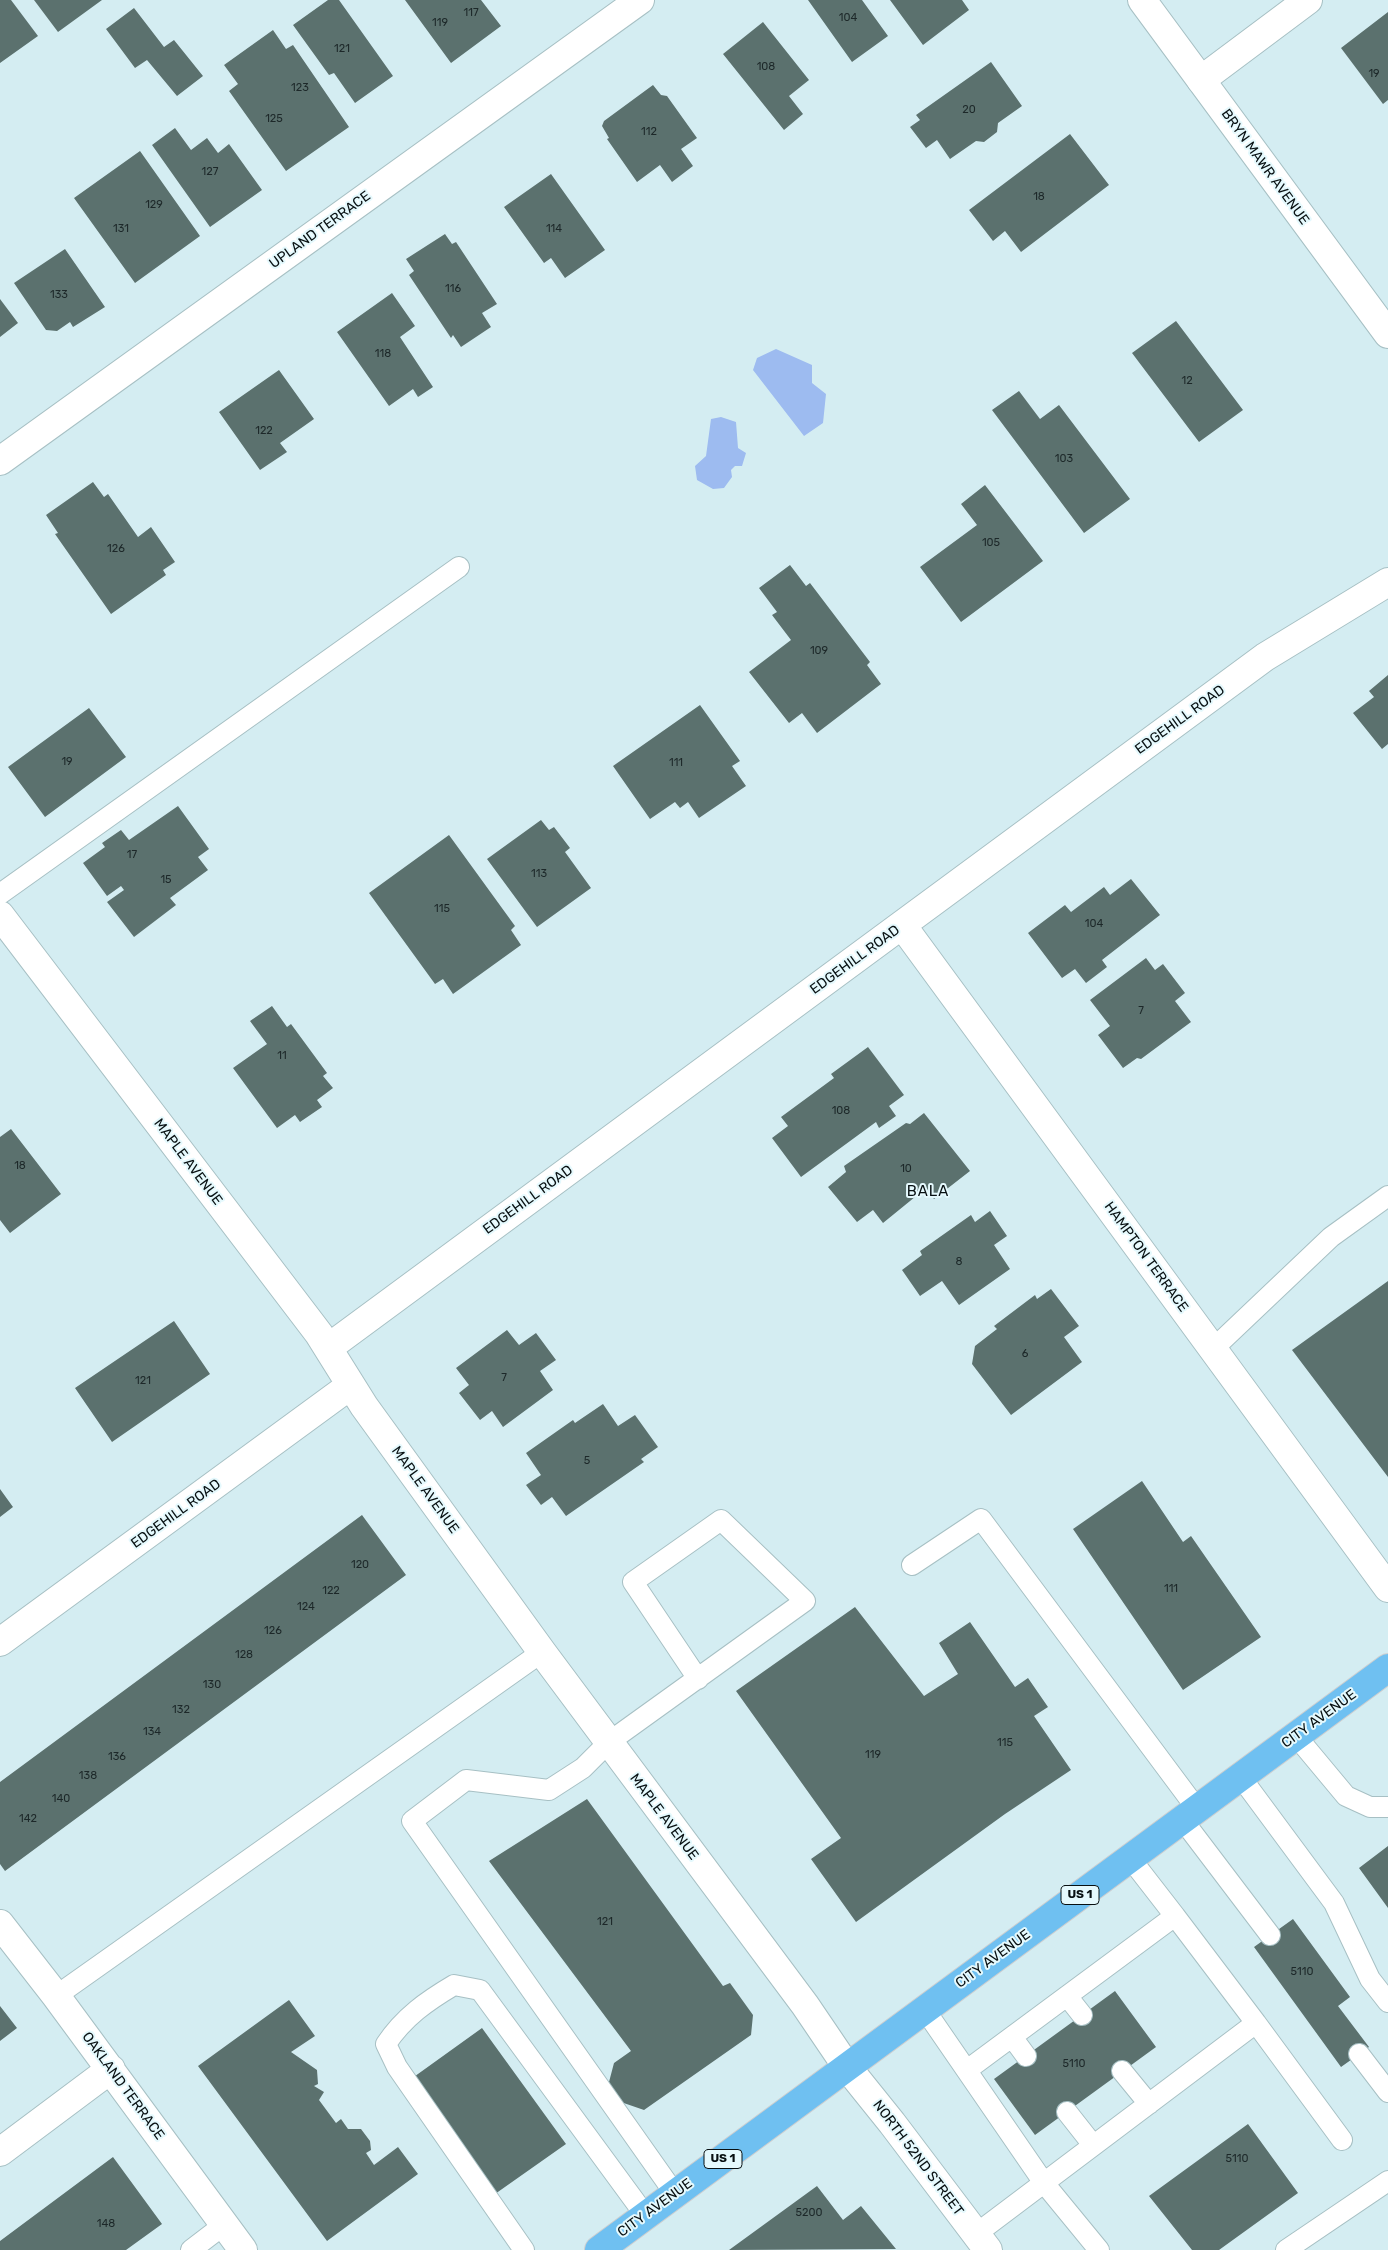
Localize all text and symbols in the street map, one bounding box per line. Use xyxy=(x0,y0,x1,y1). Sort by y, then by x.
house number: 117 xyxy=(463,6,479,20)
house number: 104 xyxy=(839,11,857,25)
house number: 119 xyxy=(432,16,448,30)
house number: 121 xyxy=(334,42,350,56)
house number: 108 xyxy=(757,60,775,74)
house number: 19 xyxy=(1368,67,1380,81)
house number: 123 xyxy=(291,81,309,95)
house number: 20 xyxy=(962,103,976,117)
street label: BRYN MAWR AVENUE xyxy=(1217,106,1313,228)
house number: 125 xyxy=(265,112,283,126)
house number: 112 xyxy=(641,125,657,139)
house number: 127 xyxy=(202,165,218,179)
street label: UPLAND TERRACE xyxy=(266,188,374,272)
house number: 18 xyxy=(1033,190,1045,204)
house number: 129 xyxy=(145,198,163,212)
house number: 131 xyxy=(113,222,129,236)
house number: 114 xyxy=(546,222,562,236)
house number: 116 xyxy=(445,282,461,296)
house number: 133 xyxy=(50,288,68,302)
house number: 118 xyxy=(375,347,391,361)
house number: 12 xyxy=(1181,374,1193,388)
house number: 122 xyxy=(255,424,273,438)
house number: 103 xyxy=(1055,452,1073,466)
house number: 105 xyxy=(982,536,1000,550)
house number: 126 xyxy=(107,542,125,556)
house number: 109 xyxy=(810,644,828,658)
street label: EDGEHILL ROAD xyxy=(1132,682,1228,758)
house number: 19 xyxy=(61,755,73,769)
house number: 111 xyxy=(669,756,683,770)
house number: 17 xyxy=(127,848,137,862)
house number: 113 xyxy=(531,867,547,881)
house number: 15 xyxy=(160,873,172,887)
house number: 115 xyxy=(434,902,450,916)
house number: 104 xyxy=(1085,917,1103,931)
street label: EDGEHILL ROAD xyxy=(807,922,903,998)
house number: 7 xyxy=(1138,1004,1144,1018)
house number: 11 xyxy=(277,1049,287,1063)
house number: 108 xyxy=(832,1104,850,1118)
street label: MAPLE AVENUE xyxy=(150,1116,226,1208)
house number: 18 xyxy=(14,1159,26,1173)
street label: EDGEHILL ROAD xyxy=(480,1162,576,1238)
house number: 10 xyxy=(900,1162,912,1176)
district label: BALA xyxy=(906,1183,950,1201)
street label: HAMPTON TERRACE xyxy=(1100,1199,1192,1315)
house number: 8 xyxy=(956,1255,962,1269)
house number: 6 xyxy=(1022,1347,1028,1361)
house number: 7 xyxy=(501,1371,507,1385)
house number: 121 xyxy=(135,1374,151,1388)
street label: MAPLE AVENUE xyxy=(388,1443,462,1537)
house number: 5 xyxy=(584,1454,590,1468)
street label: EDGEHILL ROAD xyxy=(128,1476,224,1552)
house number: 120 xyxy=(351,1558,369,1572)
house number: 111 xyxy=(1164,1582,1178,1596)
house number: 122 xyxy=(322,1584,340,1598)
house number: 124 xyxy=(297,1600,315,1614)
house number: 126 xyxy=(264,1624,282,1638)
house number: 128 xyxy=(235,1648,253,1662)
house number: 130 xyxy=(203,1678,221,1692)
street label: CITY AVENUE xyxy=(1278,1686,1360,1752)
house number: 132 xyxy=(172,1703,190,1717)
house number: 134 xyxy=(143,1725,161,1739)
house number: 115 xyxy=(997,1736,1013,1750)
house number: 119 xyxy=(865,1748,881,1762)
house number: 136 xyxy=(108,1750,126,1764)
house number: 138 xyxy=(79,1769,97,1783)
street label: MAPLE AVENUE xyxy=(626,1771,702,1863)
house number: 140 xyxy=(52,1792,70,1806)
house number: 142 xyxy=(19,1812,37,1826)
road number: US 1 xyxy=(1061,1886,1099,1904)
house number: 121 xyxy=(597,1915,613,1929)
street label: CITY AVENUE xyxy=(952,1926,1034,1992)
house number: 5110 xyxy=(1291,1965,1313,1979)
street label: OAKLAND TERRACE xyxy=(78,2029,168,2143)
house number: 5110 xyxy=(1063,2057,1085,2071)
street label: NORTH 52ND STREET xyxy=(869,2097,967,2219)
road number: US 1 xyxy=(704,2150,742,2168)
house number: 5110 xyxy=(1226,2152,1248,2166)
street label: CITY AVENUE xyxy=(614,2175,696,2241)
house number: 5200 xyxy=(796,2206,822,2220)
house number: 148 xyxy=(97,2217,115,2231)

